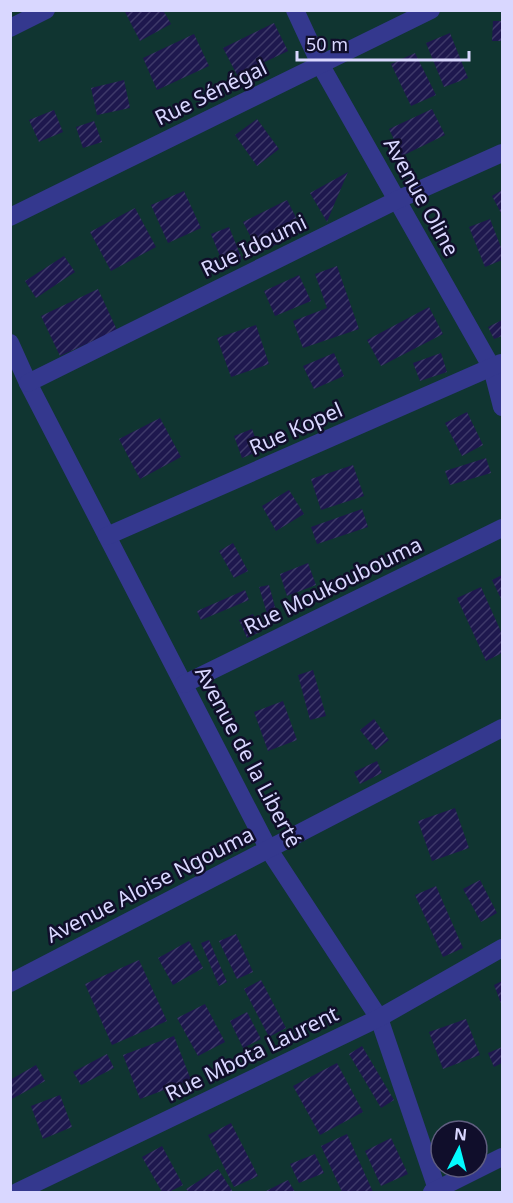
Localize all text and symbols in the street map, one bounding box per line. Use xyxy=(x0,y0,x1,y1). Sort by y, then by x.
scale bar xyxy=(297,24,470,62)
text: 50 m xyxy=(306,32,348,56)
street label: Rue Sénégal xyxy=(150,53,271,131)
street label: Avenue Oline xyxy=(378,132,466,261)
street label: Rue Idoumi xyxy=(196,208,311,283)
street label: Rue Kopel xyxy=(245,395,347,461)
street label: Rue Moukoubouma xyxy=(239,530,426,640)
street label: Avenue de la Liberté xyxy=(189,661,309,852)
street label: Avenue Aloise Ngouma xyxy=(41,820,258,949)
street label: Rue Mbota Laurent xyxy=(160,999,343,1107)
north arrow xyxy=(429,1119,489,1179)
text: N xyxy=(453,1122,468,1146)

